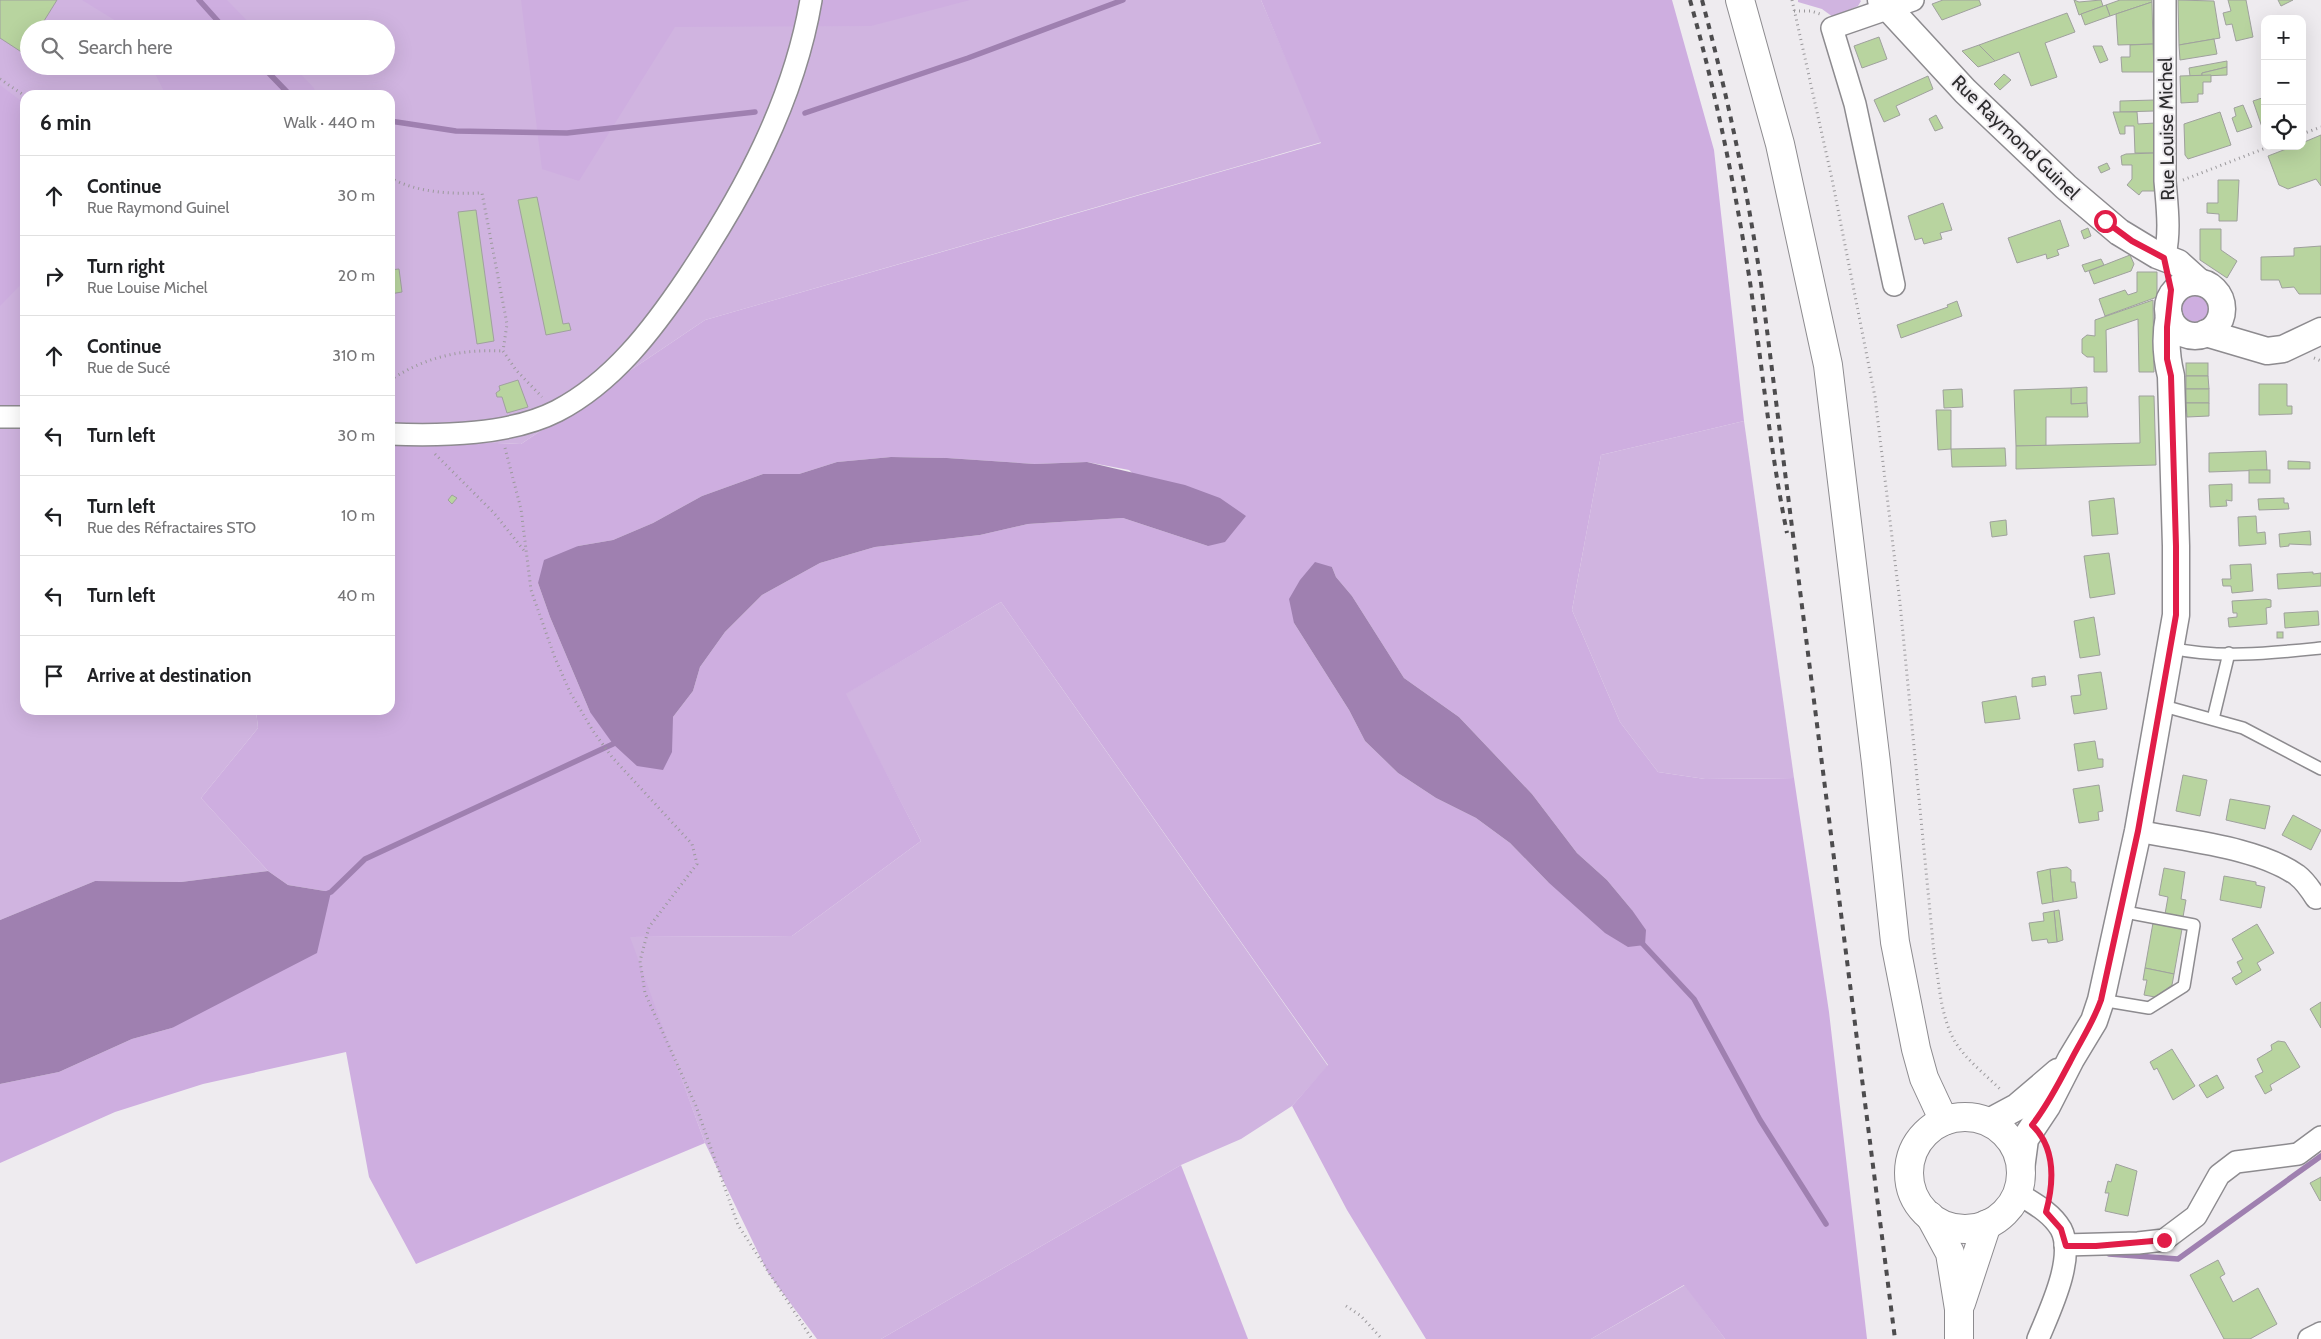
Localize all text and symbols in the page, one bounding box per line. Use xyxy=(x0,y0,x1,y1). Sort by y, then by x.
map controls xyxy=(2261,15,2306,150)
button: + xyxy=(2261,15,2306,60)
search box xyxy=(20,20,395,75)
icon: search xyxy=(38,34,66,62)
text: Search here xyxy=(78,36,172,59)
street label: Rue Louise Michel xyxy=(2154,57,2179,201)
button: − xyxy=(2261,60,2306,105)
street label: Rue Raymond Guinel xyxy=(1947,70,2085,205)
button: locate xyxy=(2261,105,2306,150)
text: 6 min xyxy=(40,110,91,135)
text: Walk · 440 m xyxy=(284,113,375,132)
text: Continue xyxy=(87,175,161,198)
icon: ahead xyxy=(40,182,68,210)
text: 30 m xyxy=(338,186,375,205)
text: Rue Raymond Guinel xyxy=(87,198,229,217)
route start xyxy=(2094,210,2117,233)
text: Turn right xyxy=(87,255,165,278)
icon: right xyxy=(40,262,68,290)
text: 20 m xyxy=(338,266,375,285)
text: Rue Louise Michel xyxy=(87,278,208,297)
text: Continue xyxy=(87,335,161,358)
icon: ahead xyxy=(40,342,68,370)
text: 310 m xyxy=(332,346,375,365)
text: Rue de Sucé xyxy=(87,358,170,377)
icon: left xyxy=(40,422,68,450)
text: Turn left xyxy=(87,424,155,447)
text: 30 m xyxy=(338,426,375,445)
text: Turn left xyxy=(87,495,155,518)
icon: left xyxy=(40,502,68,530)
text: 10 m xyxy=(341,506,375,525)
text: Rue des Réfractaires STO xyxy=(87,518,256,537)
icon: left xyxy=(40,582,68,610)
text: Turn left xyxy=(87,584,155,607)
text: 40 m xyxy=(337,586,375,605)
icon: arrive xyxy=(40,662,68,690)
text: Arrive at destination xyxy=(87,664,251,687)
route end xyxy=(2153,1229,2176,1252)

